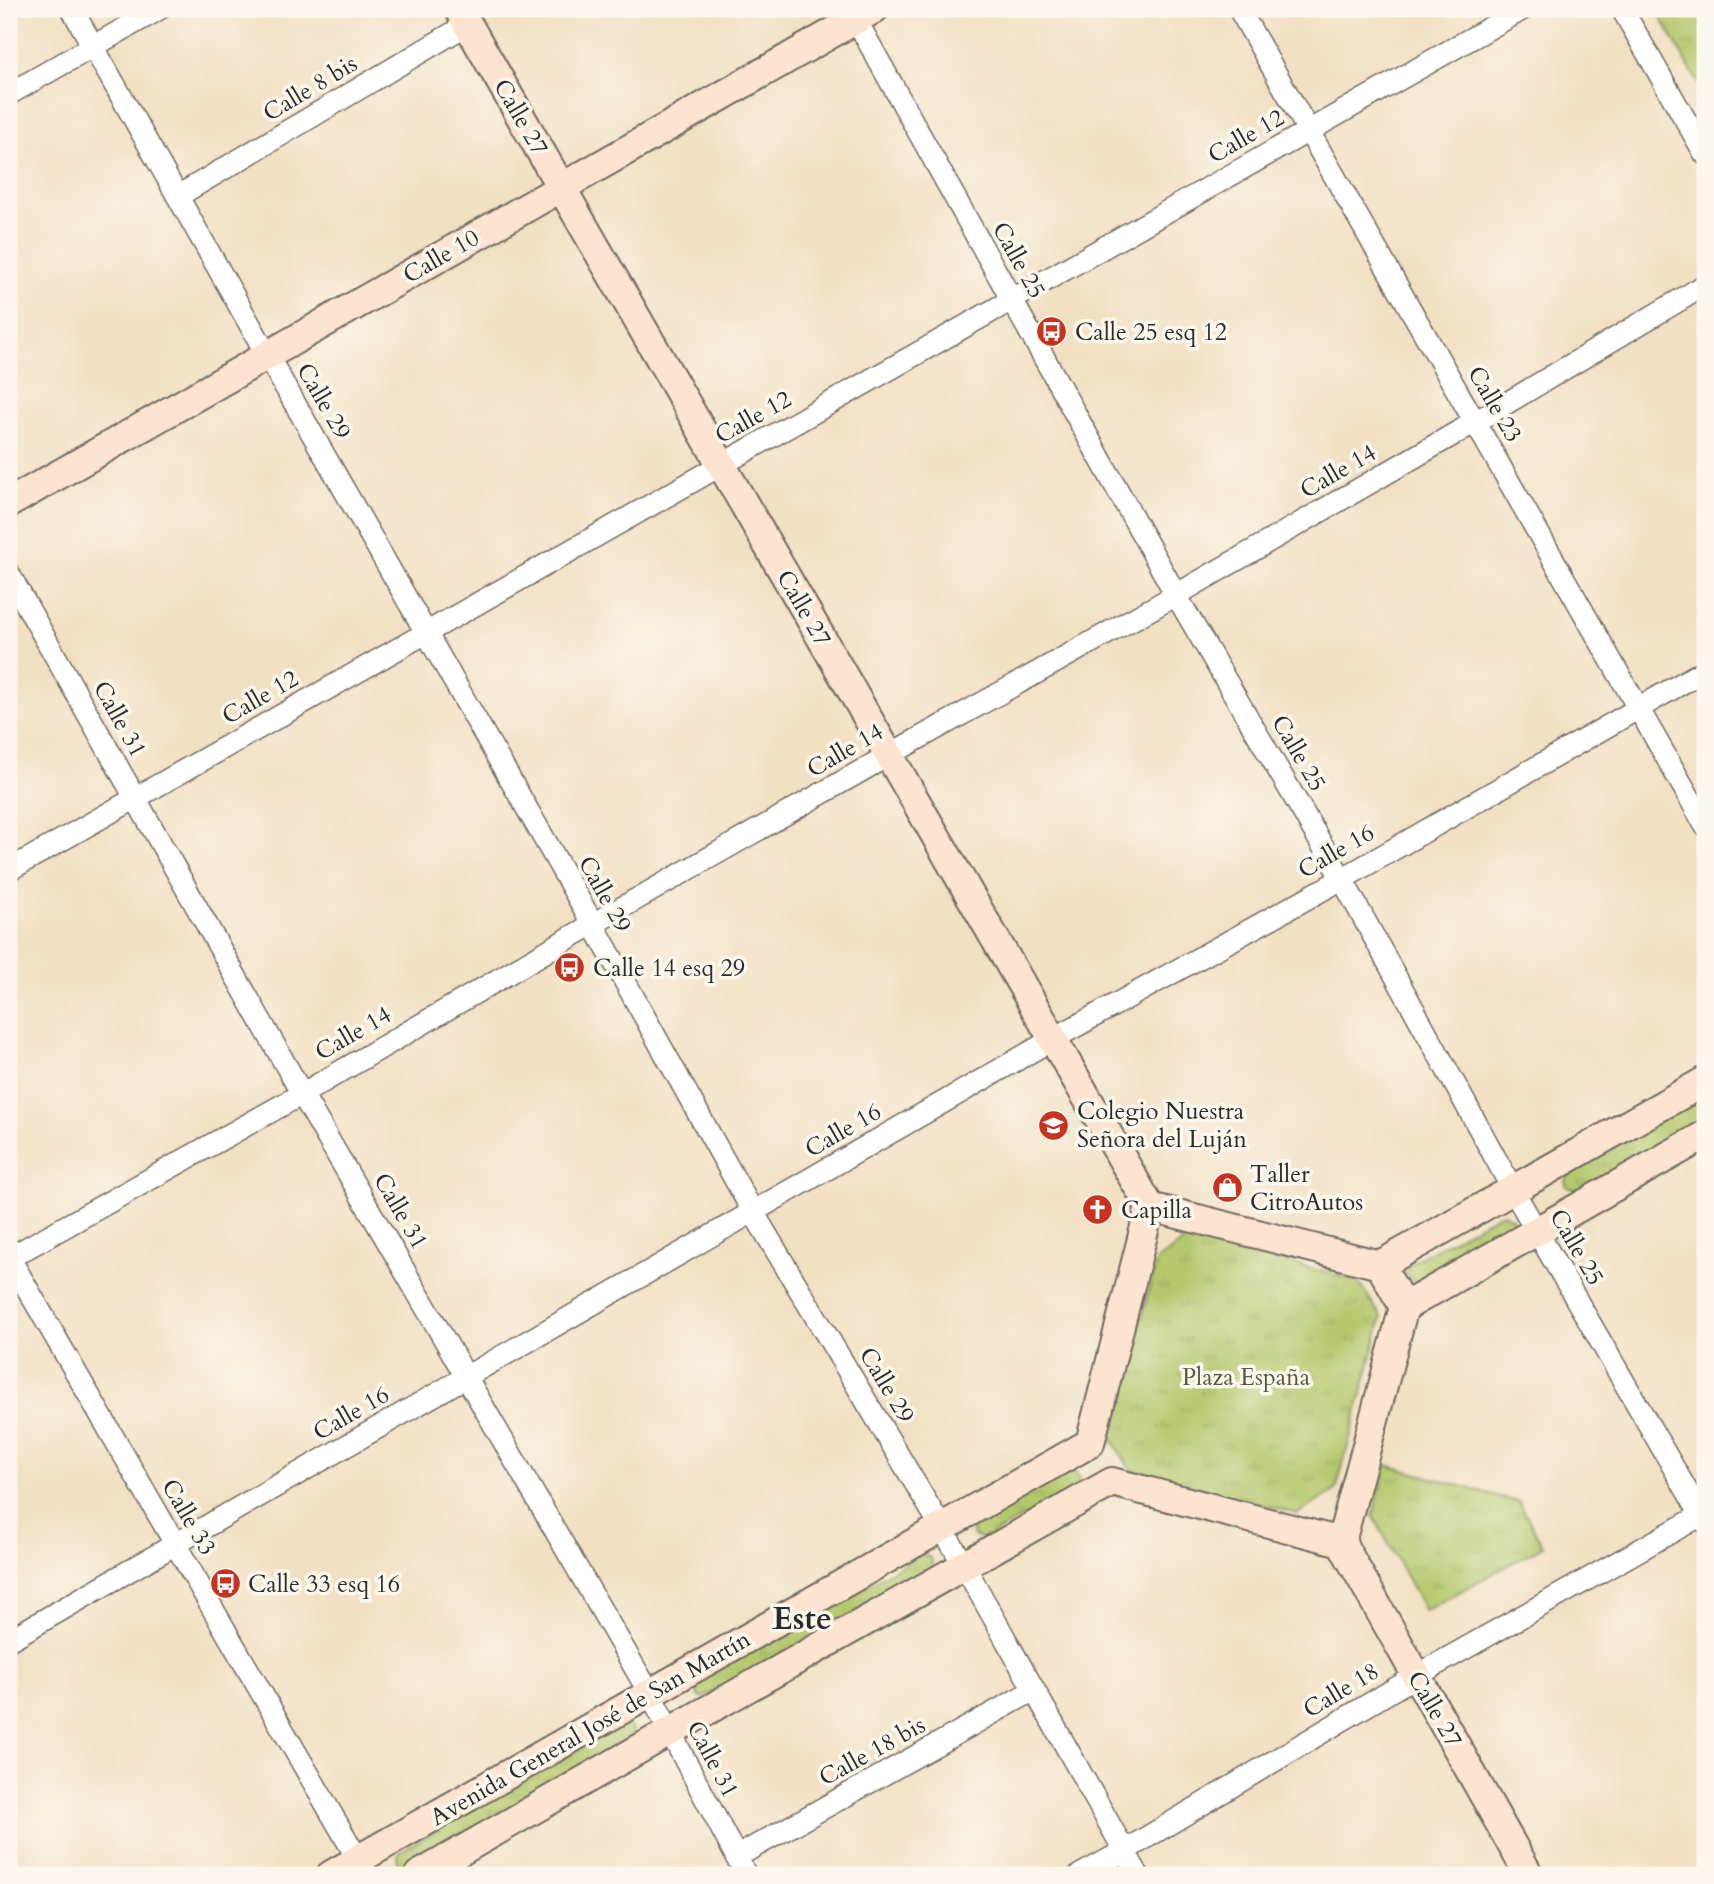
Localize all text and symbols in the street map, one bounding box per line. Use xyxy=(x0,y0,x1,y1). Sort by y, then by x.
street label: Calle 8 bis xyxy=(257,47,364,130)
street label: Calle 27 xyxy=(486,73,556,161)
street label: Calle 12 xyxy=(1202,101,1290,171)
street label: Calle 25 xyxy=(984,216,1053,304)
street label: Calle 10 xyxy=(397,221,485,291)
bus stop icon: Calle 25 esq 12 xyxy=(1035,315,1069,349)
place label: Calle 25 esq 12 xyxy=(1075,316,1227,349)
street label: Calle 29 xyxy=(289,357,359,445)
street label: Calle 23 xyxy=(1460,360,1530,448)
street label: Calle 12 xyxy=(709,383,797,452)
street label: Calle 14 xyxy=(1294,436,1382,506)
street label: Calle 27 xyxy=(769,564,839,652)
street label: Calle 12 xyxy=(216,662,304,732)
street label: Calle 31 xyxy=(85,675,154,763)
street label: Calle 25 xyxy=(1264,709,1334,797)
street label: Calle 14 xyxy=(801,715,889,785)
street label: Calle 16 xyxy=(1292,816,1380,886)
street label: Calle 29 xyxy=(570,850,639,938)
bus stop icon: Calle 14 esq 29 xyxy=(553,951,587,985)
place label: Calle 14 esq 29 xyxy=(593,952,745,985)
street label: Calle 14 xyxy=(309,998,397,1068)
street label: Calle 16 xyxy=(799,1095,887,1165)
place label: Colegio Nuestra Señora del Luján xyxy=(1077,1095,1247,1156)
school or university icon: Colegio Nuestra Señora del Luján xyxy=(1037,1108,1071,1142)
place label: Taller CitroAutos xyxy=(1250,1158,1363,1219)
street label: Calle 31 xyxy=(366,1167,436,1255)
shop icon: Taller CitroAutos xyxy=(1210,1171,1244,1205)
church icon: Capilla xyxy=(1081,1193,1115,1227)
place label: Capilla xyxy=(1121,1194,1192,1227)
street label: Calle 25 xyxy=(1542,1203,1612,1291)
street label: Calle 29 xyxy=(851,1341,922,1429)
park label: Plaza España xyxy=(1182,1361,1311,1394)
street label: Calle 16 xyxy=(307,1378,395,1448)
street label: Calle 33 xyxy=(154,1473,224,1561)
bus stop icon: Calle 33 esq 16 xyxy=(208,1567,242,1601)
place label: Calle 33 esq 16 xyxy=(248,1568,400,1601)
district label: Este xyxy=(772,1597,832,1641)
street label: Avenida General José de San Martín xyxy=(424,1623,757,1834)
street label: Calle 18 xyxy=(1297,1655,1385,1726)
street label: Calle 27 xyxy=(1400,1665,1470,1753)
street label: Calle 18 bis xyxy=(813,1709,931,1794)
street label: Calle 31 xyxy=(679,1715,747,1804)

